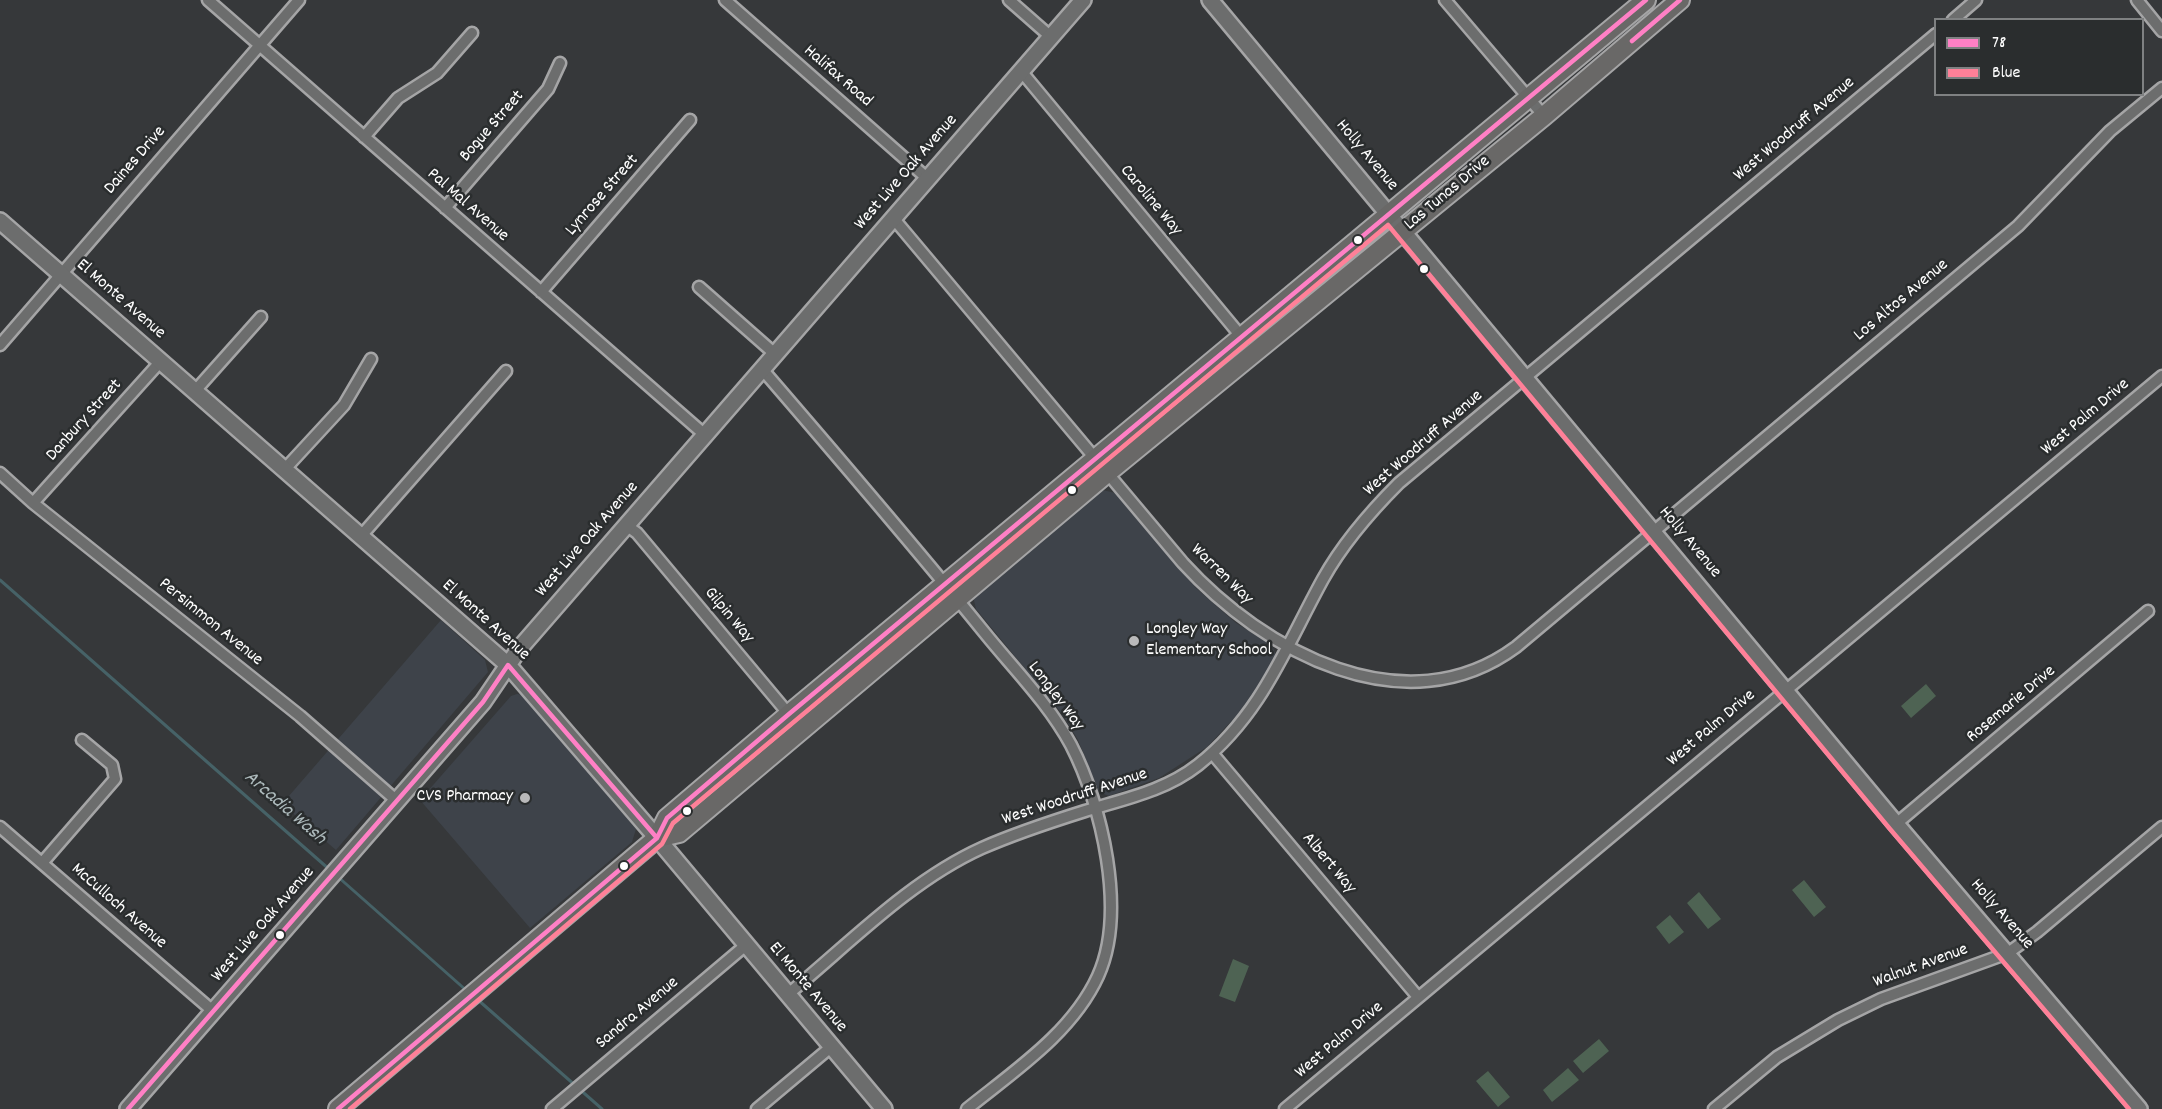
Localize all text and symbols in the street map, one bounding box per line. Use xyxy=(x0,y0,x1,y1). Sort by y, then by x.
legend xyxy=(1934,18,2144,96)
text: 78 xyxy=(1992,31,2006,56)
street label: Halifax Road xyxy=(798,41,876,113)
text: Blue xyxy=(1992,61,2021,86)
street label: West Woodruff Avenue xyxy=(1730,73,1860,187)
street label: Bogue Street xyxy=(456,87,530,167)
street label: West Live Oak Avenue xyxy=(851,111,963,235)
street label: Holly Avenue xyxy=(1330,116,1402,196)
street label: Daines Drive xyxy=(100,122,172,200)
street label: Lynrose Street xyxy=(562,151,644,241)
street label: Las Tunas Drive xyxy=(1401,152,1495,236)
street label: Caroline Way xyxy=(1114,161,1186,241)
street label: Pal Mal Avenue xyxy=(422,165,512,247)
unlabelled marker xyxy=(1352,234,1364,246)
street label: El Monte Avenue xyxy=(71,255,169,345)
street label: Los Altos Avenue xyxy=(1850,255,1954,347)
unlabelled marker xyxy=(1418,263,1430,275)
street label: Danbury Street xyxy=(42,375,128,467)
street label: West Palm Drive xyxy=(2037,375,2135,461)
street label: West Woodruff Avenue xyxy=(1360,386,1488,502)
street label: West Live Oak Avenue xyxy=(532,478,644,602)
unlabelled marker xyxy=(1066,484,1078,496)
street label: Holly Avenue xyxy=(1653,503,1725,583)
street label: Warren Way xyxy=(1185,540,1257,610)
street label: Persimmon Avenue xyxy=(153,574,267,672)
street label: El Monte Avenue xyxy=(436,576,534,666)
street label: Gilpin Way xyxy=(698,583,758,649)
place label: Longley Way Elementary School xyxy=(1146,620,1272,662)
marker: Longley Way Elementary School xyxy=(1127,634,1141,648)
street label: Longley Way xyxy=(1022,658,1088,736)
street label: Rosemarie Drive xyxy=(1963,661,2061,749)
street label: West Palm Drive xyxy=(1663,686,1761,772)
street label: West Woodruff Avenue xyxy=(1000,764,1150,832)
water label: Arcadia Wash xyxy=(238,767,330,851)
place label: CVS Pharmacy xyxy=(417,787,513,809)
marker: CVS Pharmacy xyxy=(518,791,532,805)
unlabelled marker xyxy=(681,805,693,817)
street label: Albert Way xyxy=(1296,829,1360,899)
street label: McCulloch Avenue xyxy=(66,860,170,954)
unlabelled marker xyxy=(618,860,630,872)
street label: West Live Oak Avenue xyxy=(208,863,320,987)
street label: Holly Avenue xyxy=(1964,875,2038,955)
unlabelled marker xyxy=(274,929,286,941)
street label: El Monte Avenue xyxy=(763,938,851,1038)
street label: Walnut Avenue xyxy=(1871,940,1971,994)
street label: Sandra Avenue xyxy=(592,973,684,1055)
street label: West Palm Drive xyxy=(1291,998,1389,1084)

